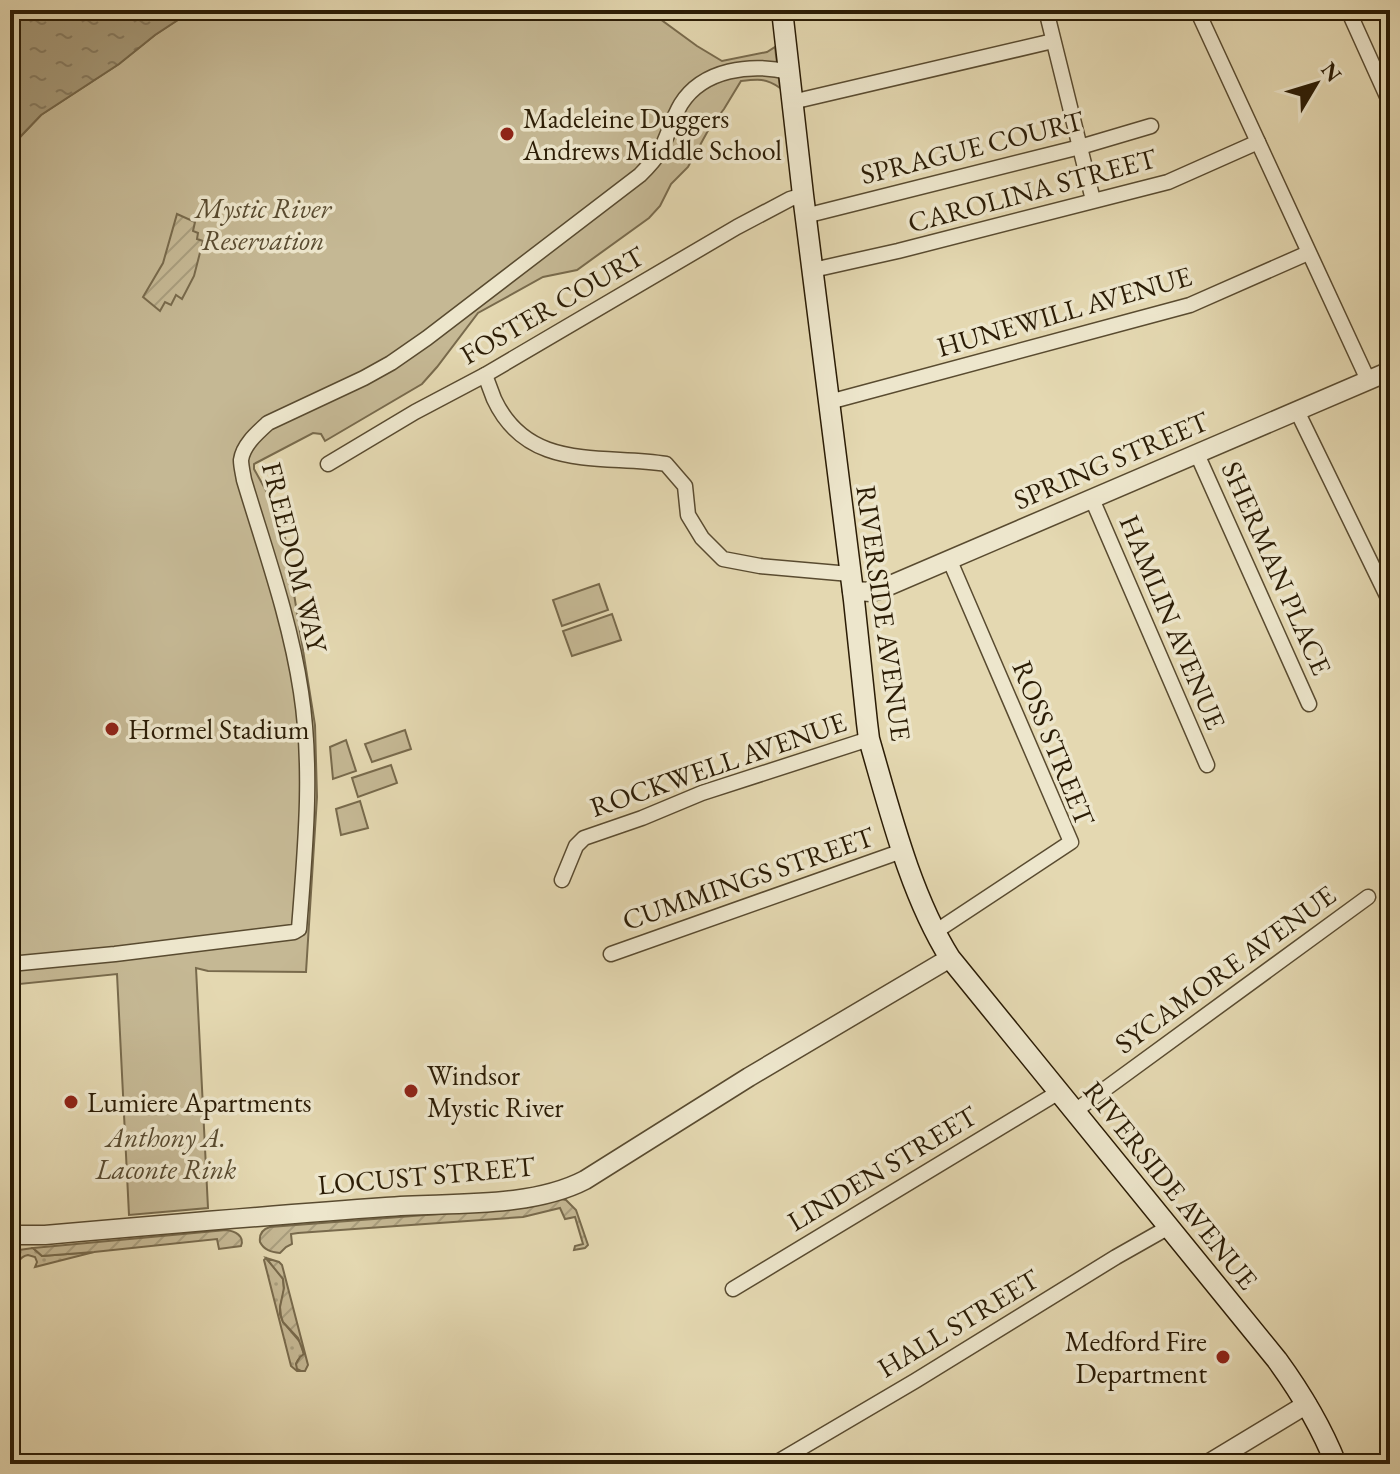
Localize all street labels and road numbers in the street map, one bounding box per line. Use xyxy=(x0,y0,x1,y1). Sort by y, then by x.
street label: SPRAGUE COURT xyxy=(857,102,1087,192)
street label: CAROLINA STREET xyxy=(904,139,1160,240)
street label: FOSTER COURT xyxy=(454,238,651,372)
street label: HUNEWILL AVENUE xyxy=(932,257,1196,365)
street label: SPRING STREET xyxy=(1008,403,1214,517)
street label: SHERMAN PLACE xyxy=(1214,456,1340,680)
street label: FREEDOM WAY xyxy=(254,458,336,658)
street label: RIVERSIDE AVENUE xyxy=(848,483,920,743)
street label: HAMLIN AVENUE xyxy=(1112,509,1235,735)
street label: ROSS STREET xyxy=(1005,655,1104,831)
street label: ROCKWELL AVENUE xyxy=(585,703,851,825)
street label: CUMMINGS STREET xyxy=(617,818,879,938)
street label: SYCAMORE AVENUE xyxy=(1107,877,1343,1061)
street label: RIVERSIDE AVENUE xyxy=(1076,1073,1266,1297)
street label: LINDEN STREET xyxy=(781,1097,984,1239)
street label: LOCUST STREET xyxy=(316,1148,536,1202)
street label: HALL STREET xyxy=(871,1260,1046,1385)

